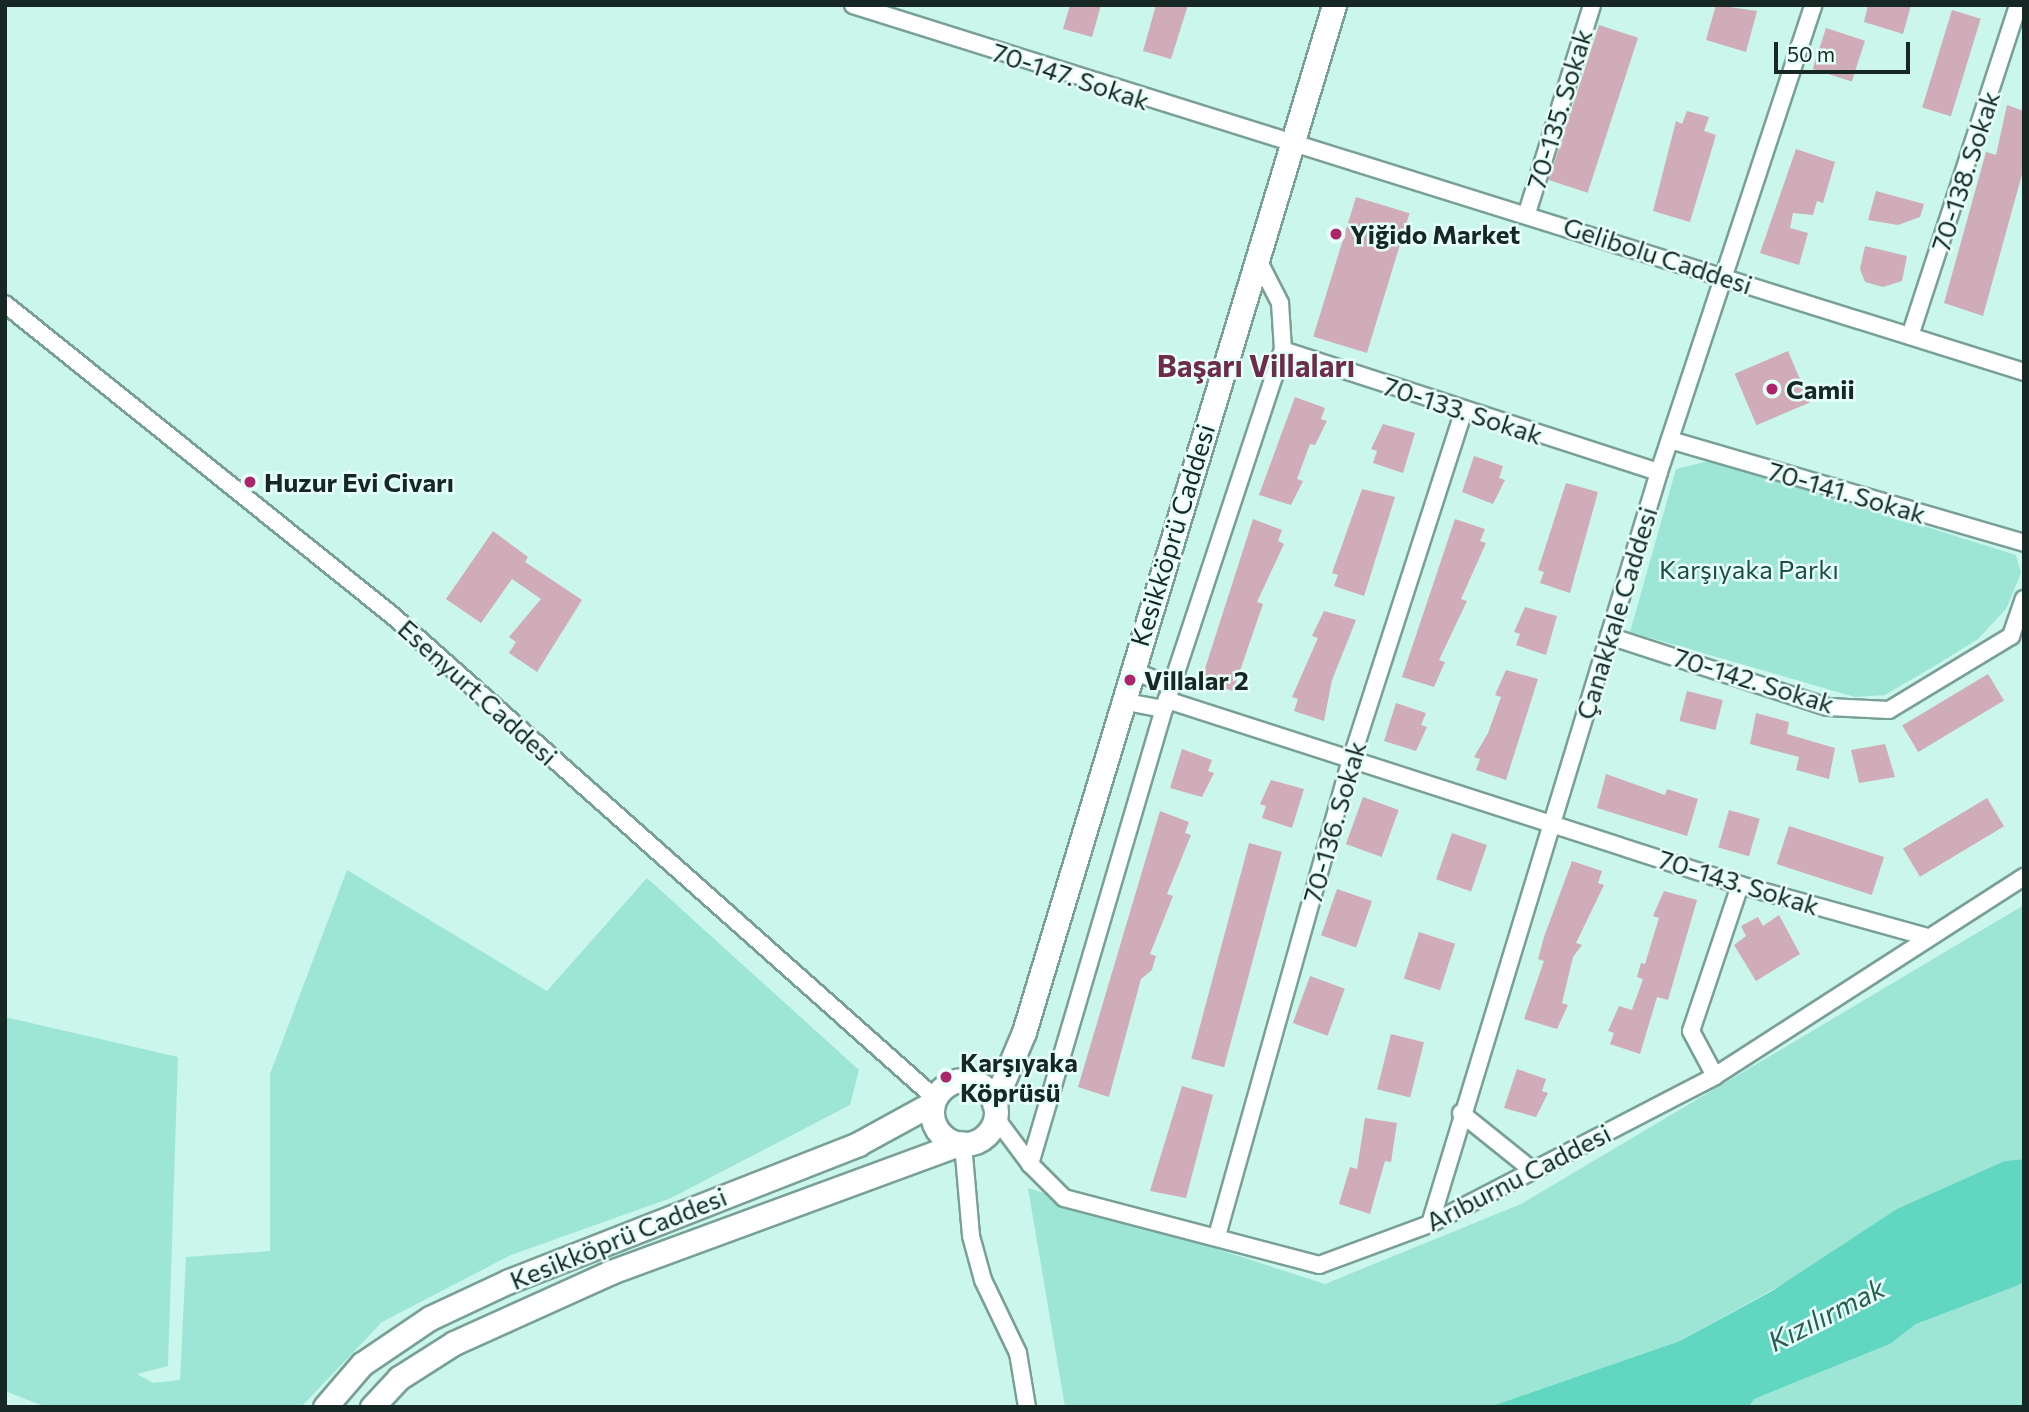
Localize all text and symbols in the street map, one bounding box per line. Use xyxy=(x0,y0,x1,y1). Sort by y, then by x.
street label: 70-135. Sokak xyxy=(1520,25,1598,193)
scale bar xyxy=(1777,28,1913,72)
street label: 70-147. Sokak xyxy=(988,36,1154,116)
text: 50 m xyxy=(1787,41,1835,66)
street label: 70-138. Sokak xyxy=(1924,87,2006,255)
street label: Gelibolu Caddesi xyxy=(1560,210,1756,300)
place label: Yiğido Market xyxy=(1350,218,1520,250)
marker: Yiğido Market xyxy=(1328,226,1344,242)
district label: Başarı Villaları xyxy=(1157,347,1355,383)
street label: 70-133. Sokak xyxy=(1379,370,1547,450)
place label: Camii xyxy=(1786,373,1855,405)
marker: Camii xyxy=(1764,381,1780,397)
street label: Kesikköprü Caddesi xyxy=(1123,420,1221,650)
street label: 70-141. Sokak xyxy=(1765,455,1929,529)
place label: Huzur Evi Civarı xyxy=(264,466,454,498)
marker: Huzur Evi Civarı xyxy=(242,474,258,490)
street label: Çanakkale Caddesi xyxy=(1569,503,1663,723)
park label: Karşıyaka Parkı xyxy=(1659,553,1839,585)
street label: Esenyurt Caddesi xyxy=(392,612,564,772)
street label: 70-142. Sokak xyxy=(1670,641,1838,719)
place label: Villalar 2 xyxy=(1144,664,1249,696)
marker: Villalar 2 xyxy=(1122,672,1138,688)
street label: 70-136. Sokak xyxy=(1296,738,1372,906)
street label: 70-143. Sokak xyxy=(1655,843,1823,921)
place label: Karşıyaka Köprüsü xyxy=(960,1046,1078,1108)
marker: Karşıyaka Köprüsü xyxy=(938,1069,954,1085)
street label: Arıburnu Caddesi xyxy=(1420,1117,1616,1237)
street label: Kesikköprü Caddesi xyxy=(505,1180,731,1296)
water label: Kızılırmak xyxy=(1762,1270,1890,1358)

